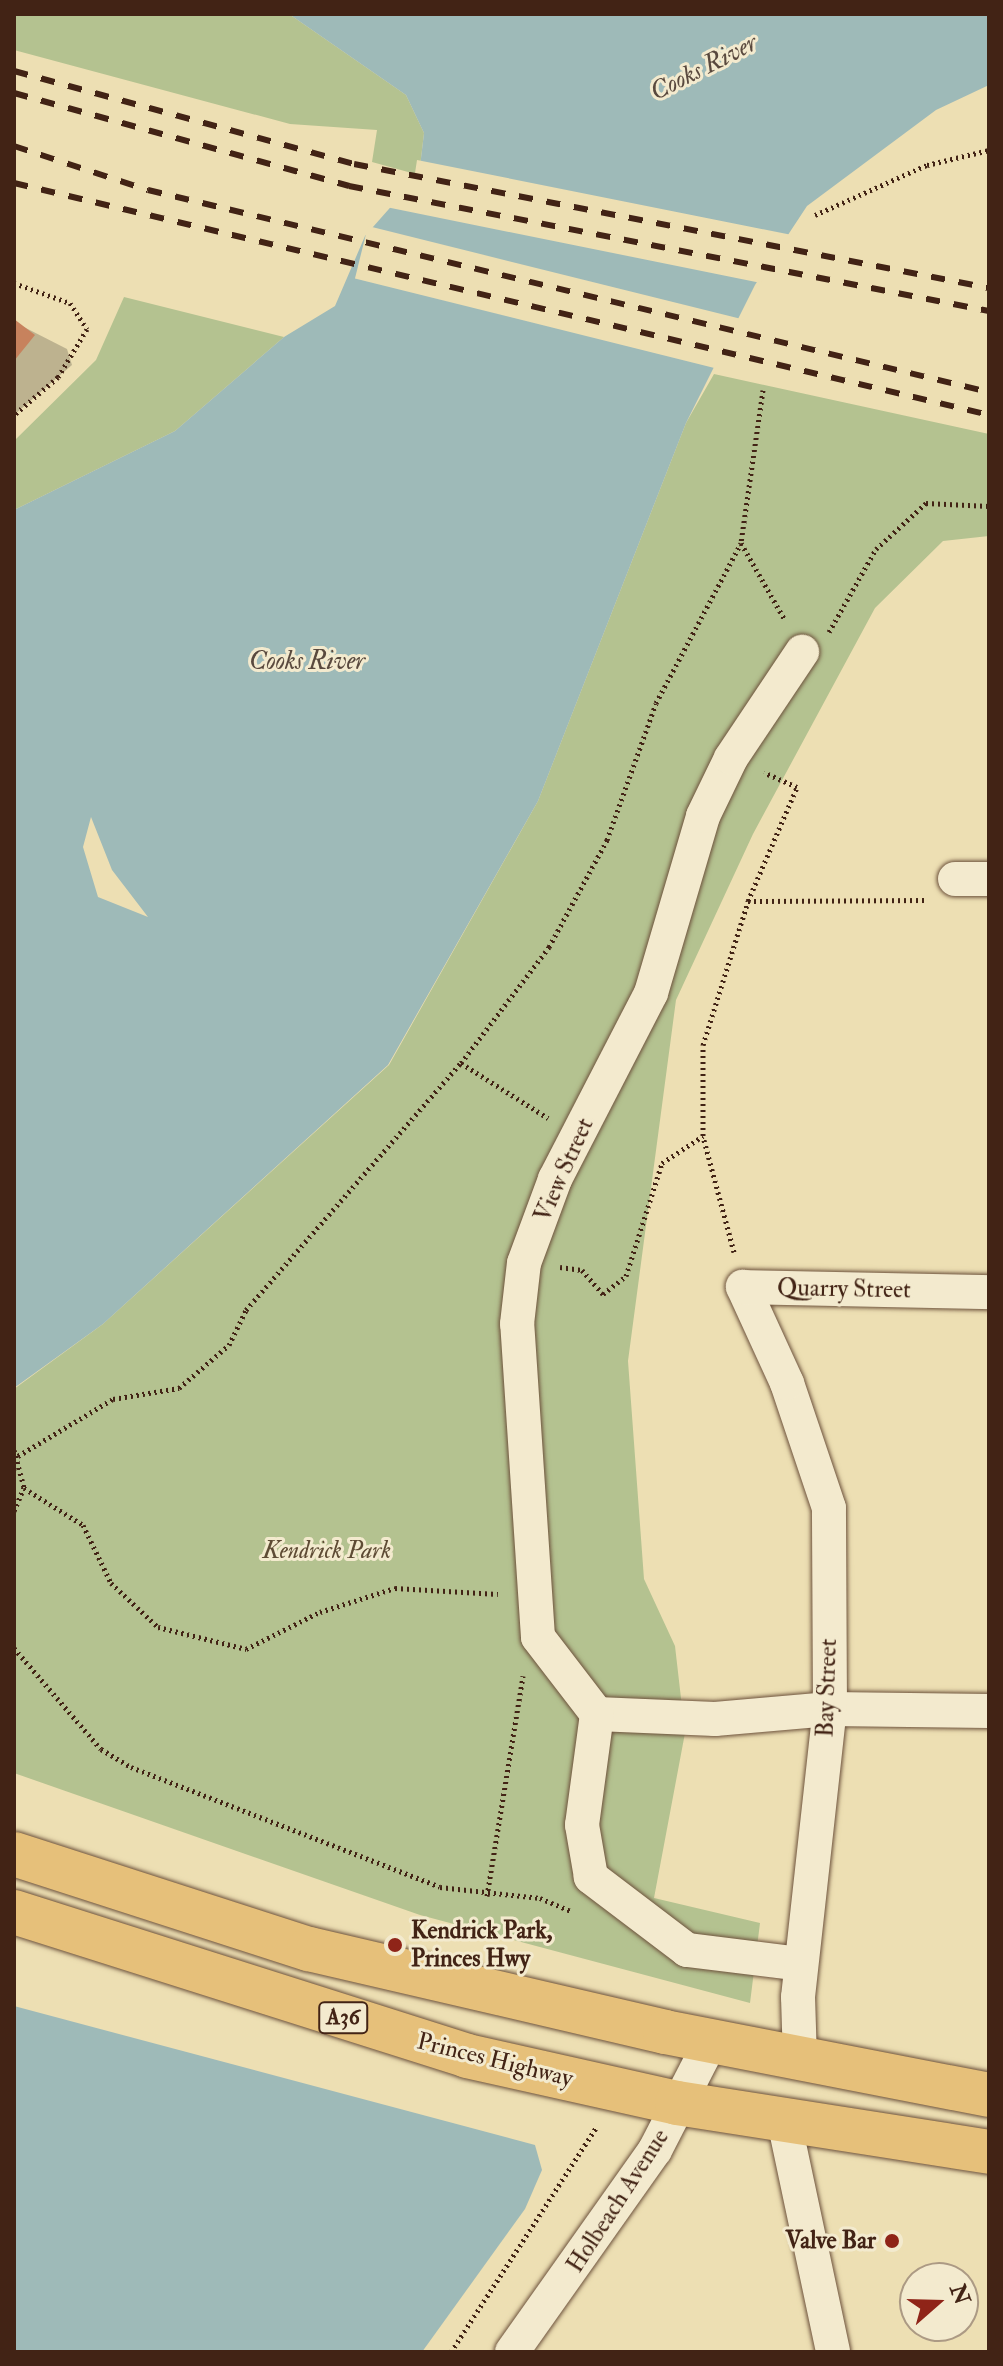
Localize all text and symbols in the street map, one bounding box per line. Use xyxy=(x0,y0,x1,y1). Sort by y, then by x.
water label: Cooks River xyxy=(645,28,763,108)
water label: Cooks River xyxy=(249,646,365,678)
street label: View Street xyxy=(528,1113,600,1227)
street label: Quarry Street xyxy=(777,1273,911,1305)
park label: Kendrick Park xyxy=(263,1537,391,1565)
street label: Bay Street xyxy=(811,1638,843,1738)
place label: Kendrick Park, Princes Hwy xyxy=(411,1917,552,1973)
marker: Kendrick Park, Princes Hwy xyxy=(386,1936,404,1954)
road number: A36 xyxy=(317,2000,369,2036)
street label: Princes Highway xyxy=(414,2027,576,2093)
street label: Holbeach Avenue xyxy=(561,2124,675,2278)
place label: Valve Bar xyxy=(785,2227,876,2255)
marker: Valve Bar xyxy=(883,2232,901,2250)
north arrow xyxy=(899,2262,979,2342)
text: N xyxy=(943,2280,976,2309)

